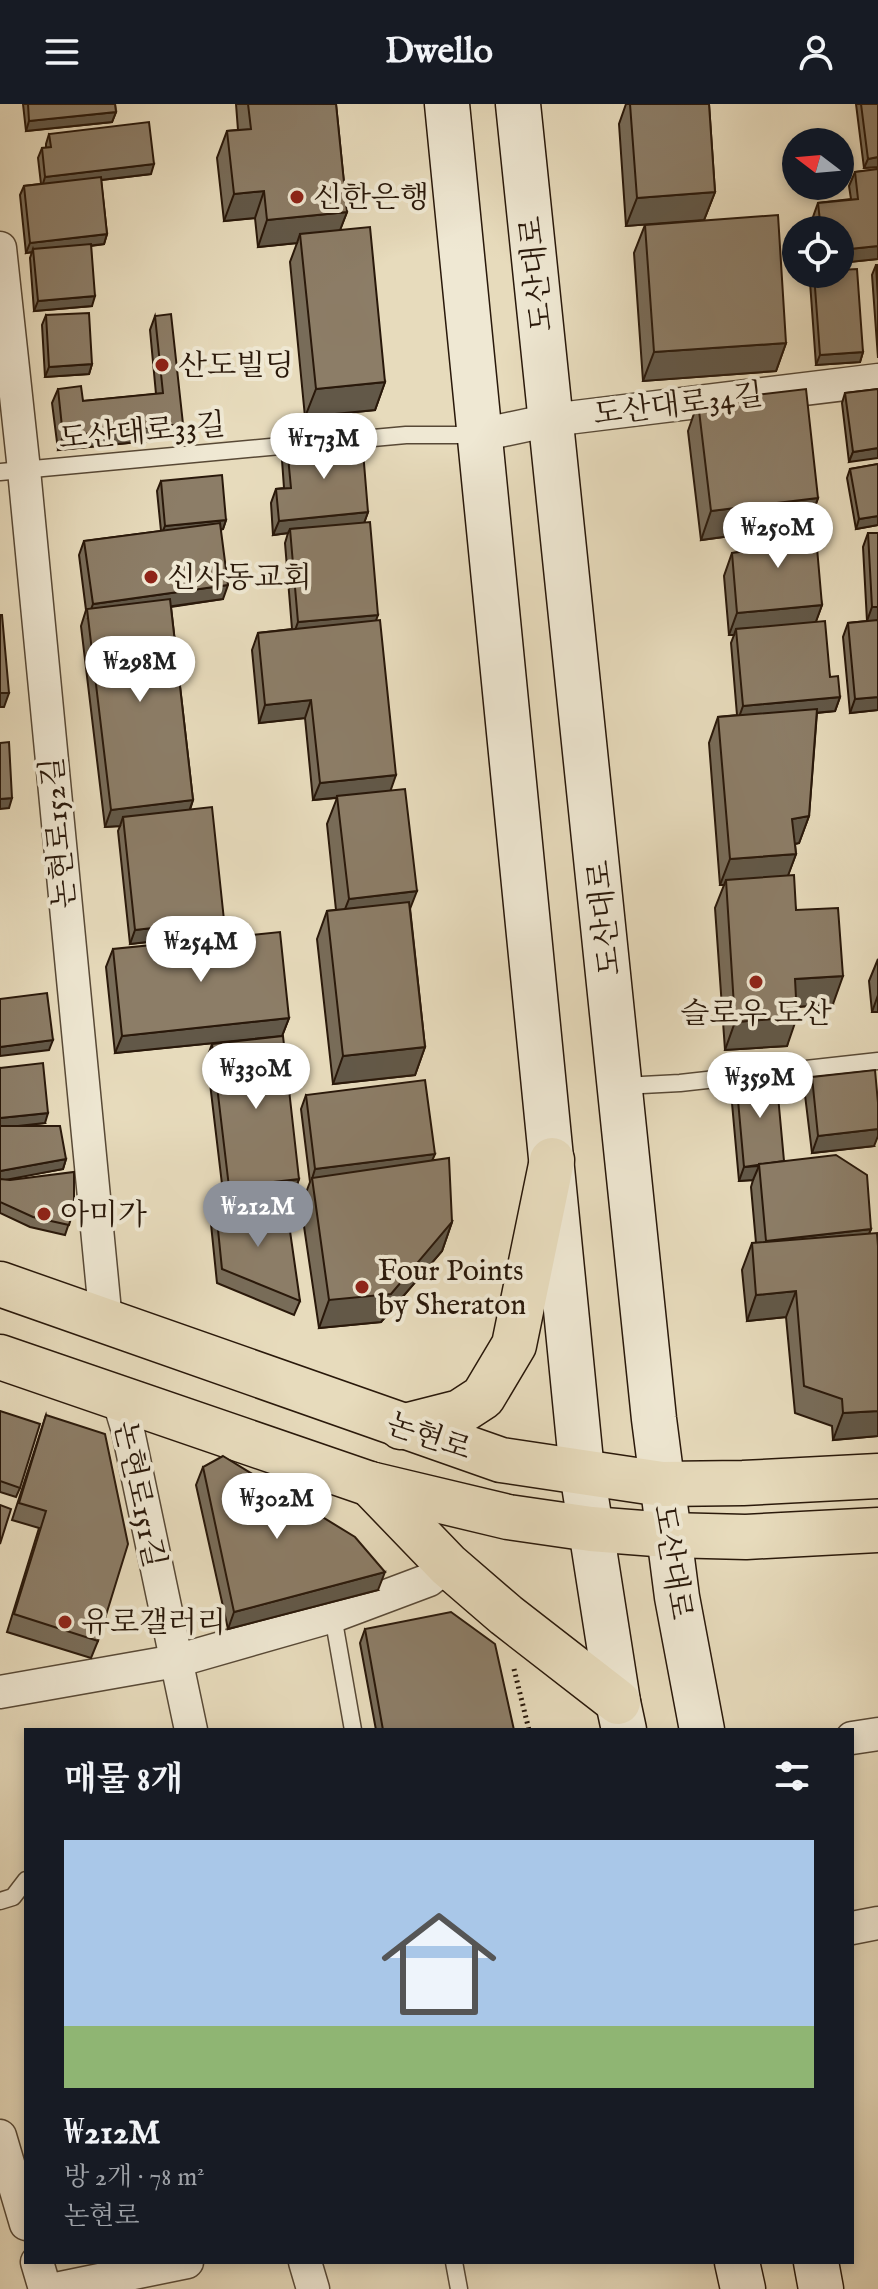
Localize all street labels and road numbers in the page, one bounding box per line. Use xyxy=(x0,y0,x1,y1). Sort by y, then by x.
street label: 도산대로 xyxy=(513,214,563,333)
street label: 도산대로34길 xyxy=(591,377,765,435)
street label: 도산대로33길 xyxy=(57,407,227,459)
street label: 논현로152길 xyxy=(34,755,86,910)
street label: 도산대로 xyxy=(581,858,631,977)
street label: 논현로 xyxy=(381,1406,476,1470)
street label: 논현로151길 xyxy=(104,1418,172,1571)
street label: 도산대로 xyxy=(643,1502,699,1623)

